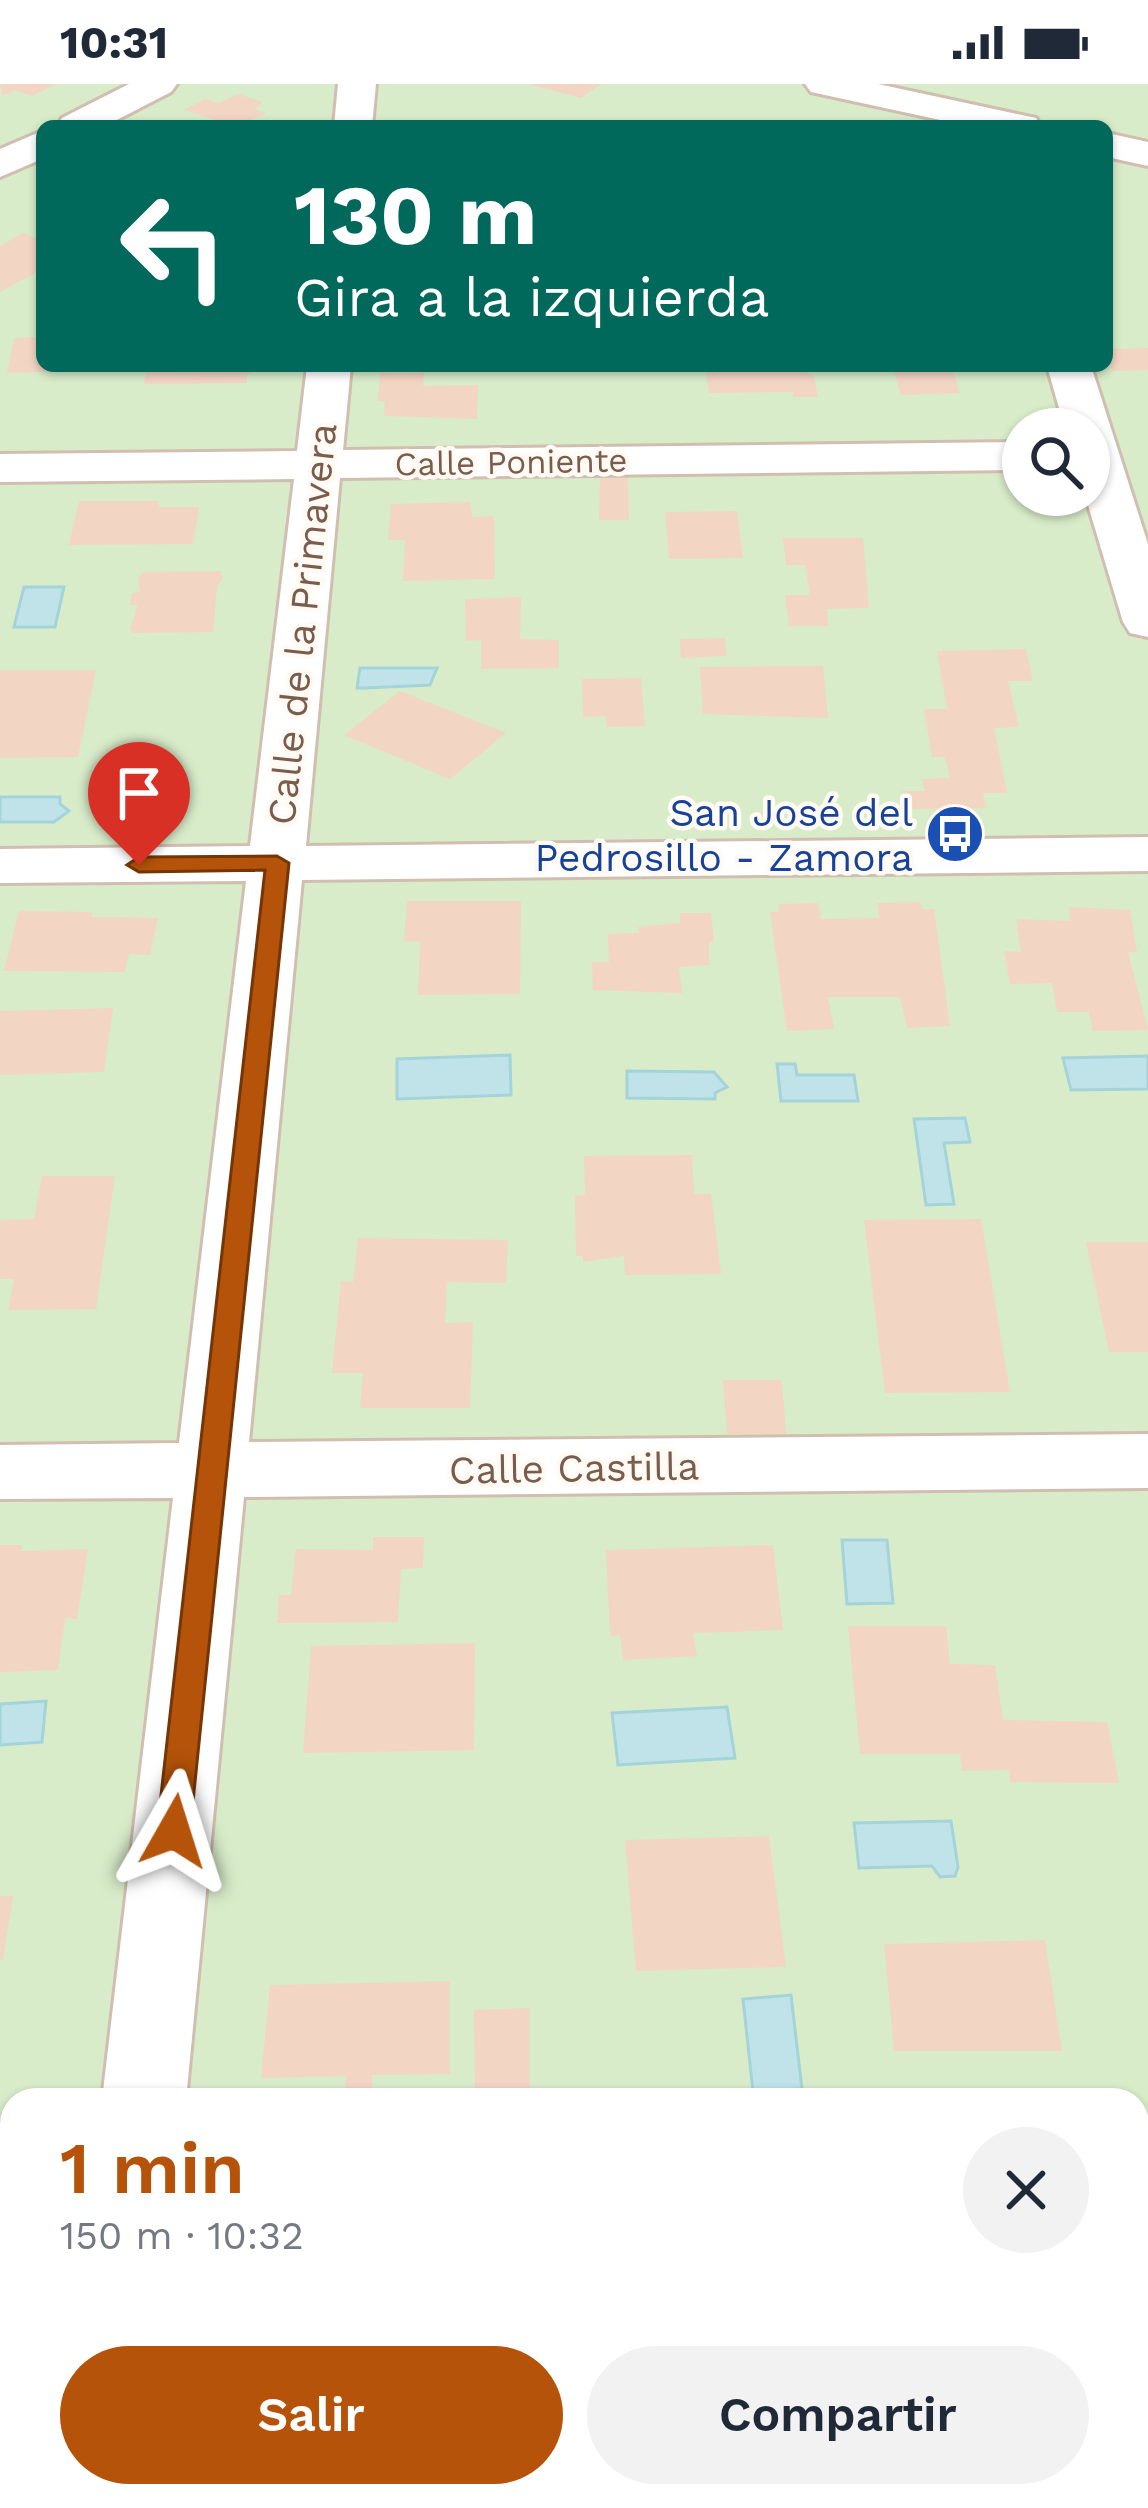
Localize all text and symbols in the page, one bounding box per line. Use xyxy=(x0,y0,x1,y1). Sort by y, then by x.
text: 10:31 xyxy=(60,16,168,69)
text: 130 m xyxy=(294,166,537,264)
icon: left xyxy=(96,168,252,324)
text: Gira a la izquierda xyxy=(294,266,770,329)
map controls xyxy=(1002,408,1110,516)
button: search xyxy=(1002,408,1110,516)
street label: Calle de la Primavera xyxy=(259,421,345,827)
street label: Calle Poniente xyxy=(394,440,628,484)
pin xyxy=(88,742,190,865)
icon: arrive xyxy=(106,760,172,826)
place label: San José del Pedrosillo - Zamora xyxy=(535,790,913,880)
bus stop icon: San José del Pedrosillo - Zamora xyxy=(924,803,986,865)
street label: Calle Castilla xyxy=(448,1443,700,1493)
position arrow xyxy=(111,1768,237,1894)
text: 1 min xyxy=(60,2126,245,2210)
button: close xyxy=(963,2127,1089,2253)
text: 150 m · 10:32 xyxy=(60,2213,304,2258)
button: Salir xyxy=(60,2346,563,2484)
button: Compartir xyxy=(587,2346,1089,2484)

